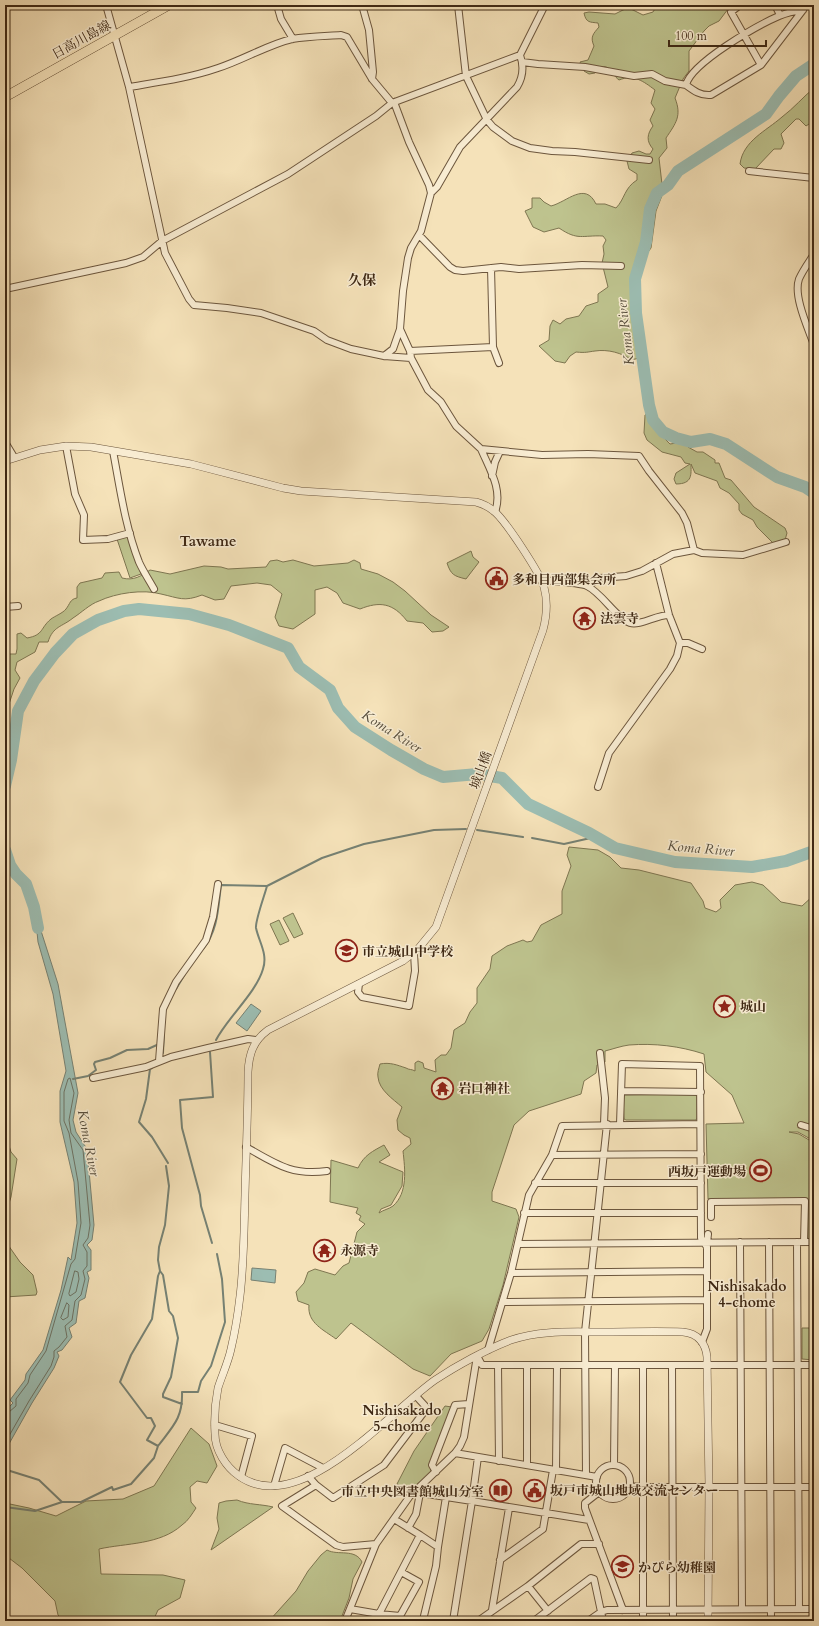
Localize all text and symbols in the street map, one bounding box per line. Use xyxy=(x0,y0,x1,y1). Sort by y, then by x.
street label: 日高川島線 xyxy=(49,16,114,64)
scale bar xyxy=(669,22,766,48)
text: 100 m xyxy=(675,28,708,44)
district label: 久保 xyxy=(348,271,376,290)
water label: Koma River xyxy=(612,297,639,367)
district label: Tawame xyxy=(179,531,237,551)
public building icon: 多和目西部集会所 xyxy=(483,566,509,592)
place label: 多和目西部集会所 xyxy=(512,571,616,589)
temple icon: 法雲寺 xyxy=(572,605,598,631)
place label: 法雲寺 xyxy=(600,610,639,628)
water label: Koma River xyxy=(358,705,426,758)
street label: 城山橋 xyxy=(466,749,496,792)
water label: Koma River xyxy=(667,836,736,861)
school or university icon: 市立城山中学校 xyxy=(333,938,359,964)
place label: 市立城山中学校 xyxy=(362,943,454,961)
place icon: 城山 xyxy=(711,993,737,1019)
place label: 城山 xyxy=(740,998,766,1016)
temple icon: 岩口神社 xyxy=(429,1075,455,1101)
place label: 岩口神社 xyxy=(458,1080,510,1098)
water label: Koma River xyxy=(73,1108,104,1178)
sports icon: 西坂戸運動場 xyxy=(748,1158,774,1184)
place label: 西坂戸運動場 xyxy=(668,1163,746,1181)
temple icon: 永源寺 xyxy=(312,1237,338,1263)
place label: 永源寺 xyxy=(340,1242,379,1260)
district label: Nishisakado 4-chome xyxy=(708,1277,786,1312)
district label: Nishisakado 5-chome xyxy=(363,1401,441,1436)
public building icon: 坂戸市城山地域交流センター xyxy=(521,1477,547,1503)
library icon: 市立中央図書館城山分室 xyxy=(487,1478,513,1504)
place label: 坂戸市城山地域交流センター xyxy=(550,1482,718,1500)
place label: 市立中央図書館城山分室 xyxy=(341,1483,484,1501)
school or university icon: かぴら幼稚園 xyxy=(610,1554,636,1580)
place label: かぴら幼稚園 xyxy=(638,1559,716,1577)

